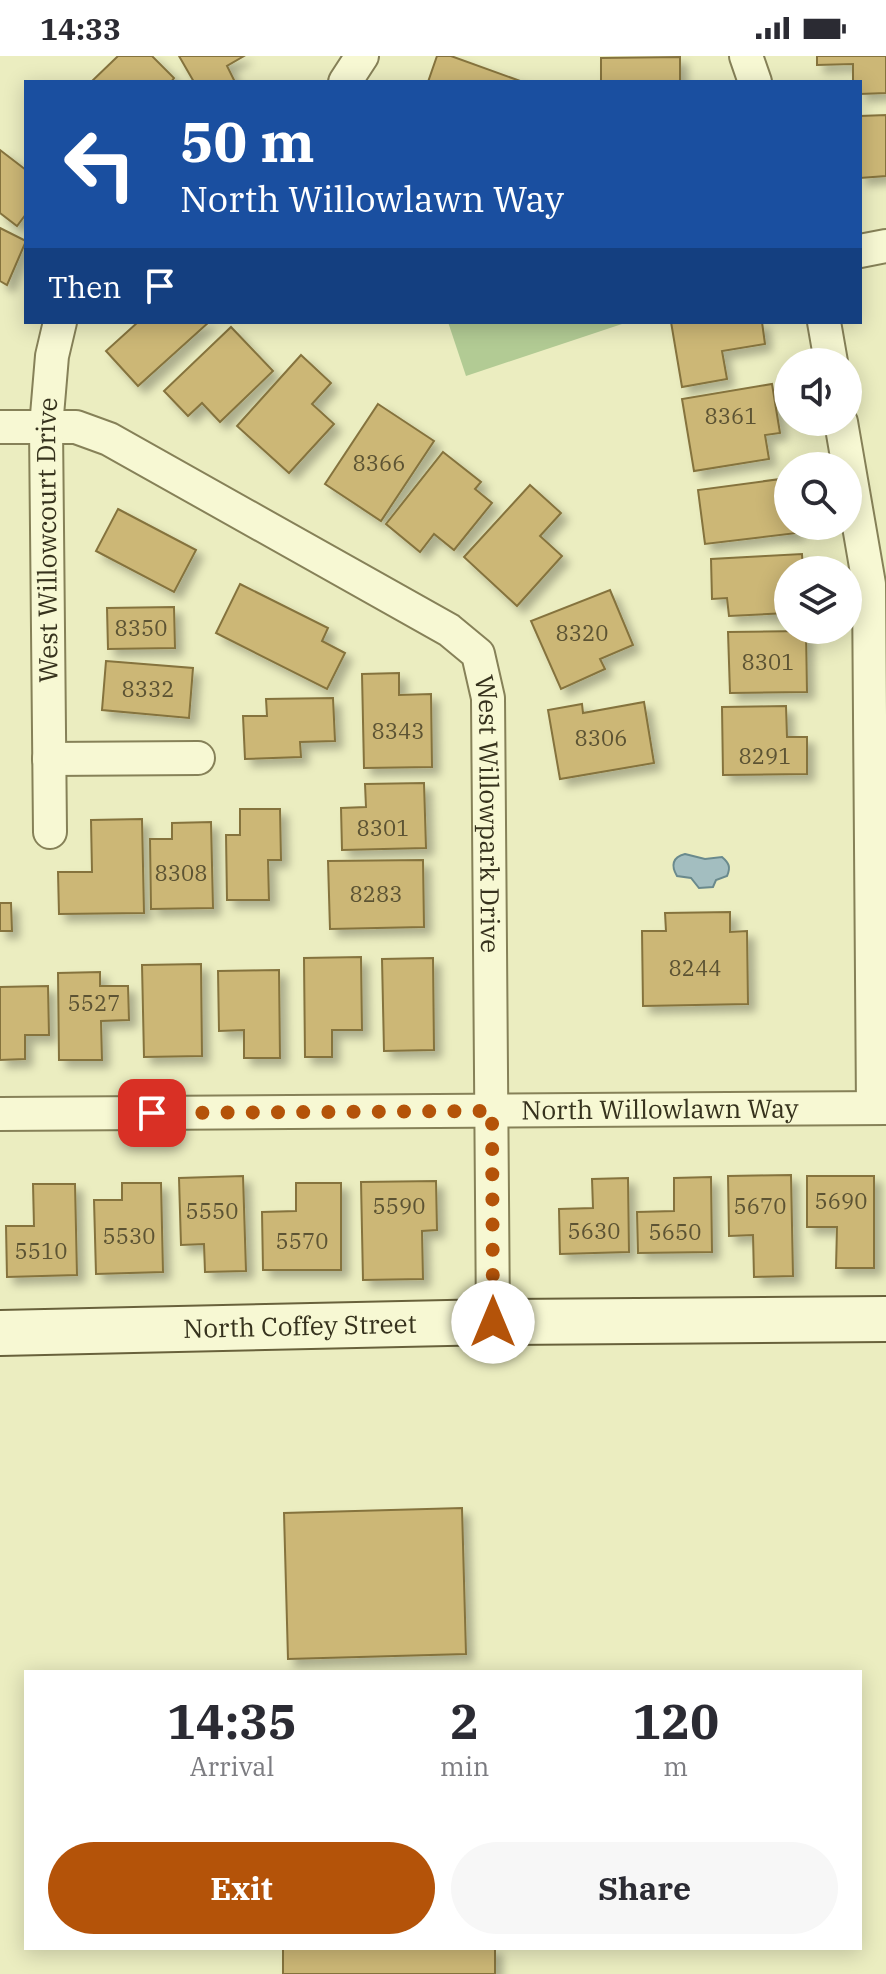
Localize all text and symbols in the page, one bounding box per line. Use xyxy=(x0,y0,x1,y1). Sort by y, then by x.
text: 14:33 xyxy=(40,9,121,48)
text: 50 m xyxy=(180,105,315,177)
icon: left xyxy=(48,112,152,216)
text: North Willowlawn Way xyxy=(180,175,564,222)
icon: arrive xyxy=(138,264,182,308)
text: Then xyxy=(48,267,122,306)
map controls xyxy=(774,348,862,644)
button: sound xyxy=(774,348,862,436)
street label: West Willowcourt Drive xyxy=(28,396,65,683)
house number: 8361 xyxy=(705,401,757,430)
house number: 8366 xyxy=(353,448,405,477)
button: search xyxy=(774,452,862,540)
button: layers xyxy=(774,556,862,644)
house number: 8350 xyxy=(115,613,167,642)
house number: 8320 xyxy=(556,618,608,647)
house number: 8301 xyxy=(742,647,794,676)
street label: West Willowpark Drive xyxy=(467,672,508,953)
house number: 8332 xyxy=(122,674,174,703)
house number: 8343 xyxy=(372,716,424,745)
house number: 8306 xyxy=(575,723,627,752)
house number: 8291 xyxy=(739,741,791,770)
house number: 8301 xyxy=(357,813,409,842)
house number: 8308 xyxy=(155,858,207,887)
house number: 8283 xyxy=(350,879,402,908)
house number: 8244 xyxy=(669,953,721,982)
house number: 5527 xyxy=(68,988,120,1017)
pin xyxy=(118,1079,186,1147)
icon: arrive xyxy=(130,1091,174,1135)
street label: North Willowlawn Way xyxy=(521,1091,799,1126)
house number: 5690 xyxy=(815,1186,867,1215)
house number: 5590 xyxy=(373,1191,425,1220)
house number: 5670 xyxy=(734,1191,786,1220)
house number: 5550 xyxy=(186,1196,238,1225)
house number: 5630 xyxy=(568,1216,620,1245)
house number: 5650 xyxy=(649,1217,701,1246)
house number: 5530 xyxy=(103,1221,155,1250)
house number: 5570 xyxy=(276,1226,328,1255)
house number: 5510 xyxy=(15,1236,67,1265)
position arrow xyxy=(451,1280,535,1364)
street label: North Coffey Street xyxy=(183,1306,417,1345)
text: 14:35 xyxy=(167,1690,297,1752)
text: 2 xyxy=(450,1690,479,1752)
text: 120 xyxy=(633,1690,719,1752)
text: Arrival xyxy=(190,1749,274,1783)
text: min xyxy=(440,1749,489,1783)
text: m xyxy=(663,1749,688,1783)
button: Exit xyxy=(48,1842,435,1934)
button: Share xyxy=(451,1842,838,1934)

